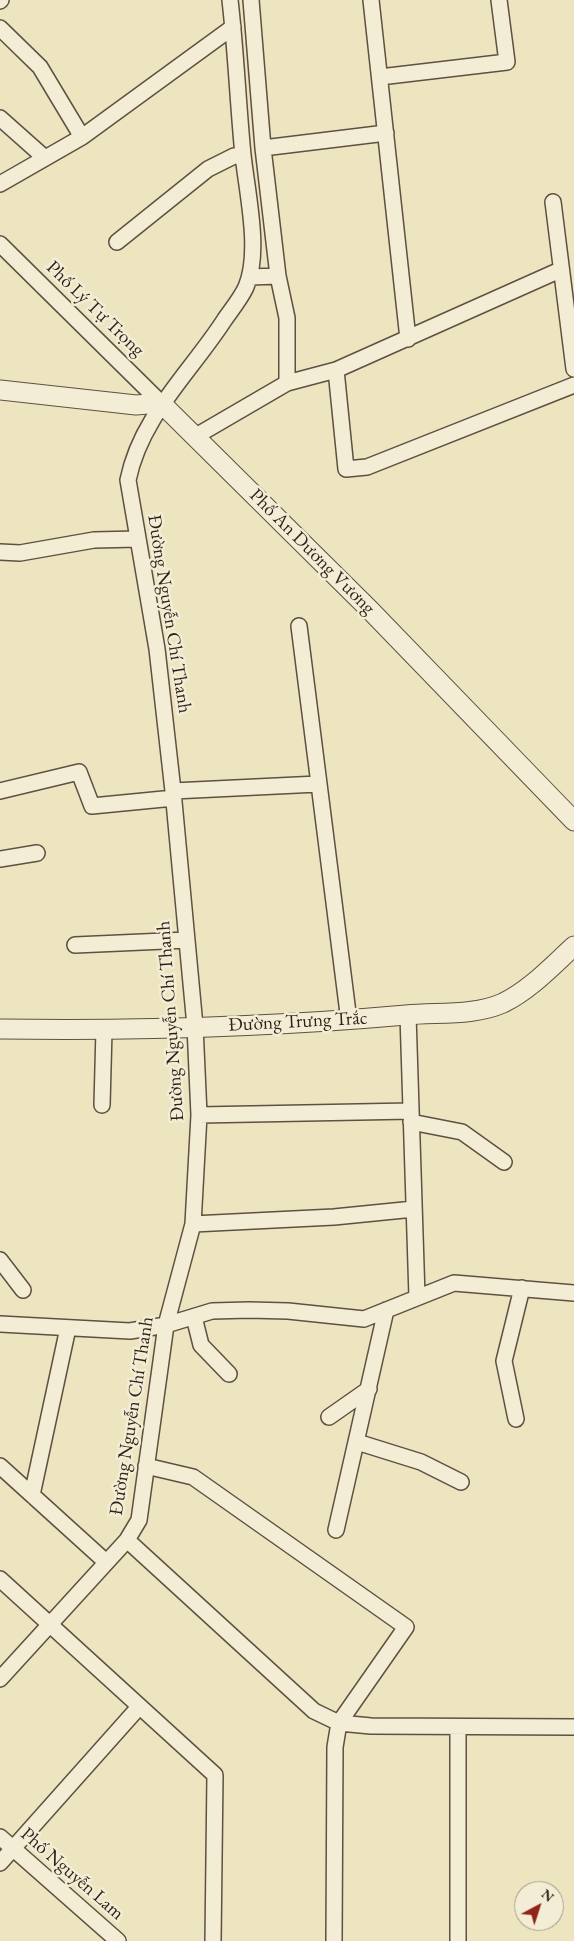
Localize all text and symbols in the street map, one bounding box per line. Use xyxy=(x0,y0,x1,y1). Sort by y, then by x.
street label: Phố Lý Tự Trọng xyxy=(41,256,149,362)
street label: Phố An Dương Vương xyxy=(244,484,380,620)
street label: Đường Nguyễn Chí Thanh xyxy=(142,513,196,715)
street label: Đường Nguyễn Chí Thanh xyxy=(153,920,189,1122)
street label: Đường Trưng Trắc xyxy=(228,1007,368,1037)
street label: Đường Nguyễn Chí Thanh xyxy=(105,1315,159,1517)
street label: Phố Nguyễn Lam xyxy=(16,1823,128,1925)
north arrow xyxy=(514,1881,564,1931)
text: N xyxy=(538,1885,558,1906)

